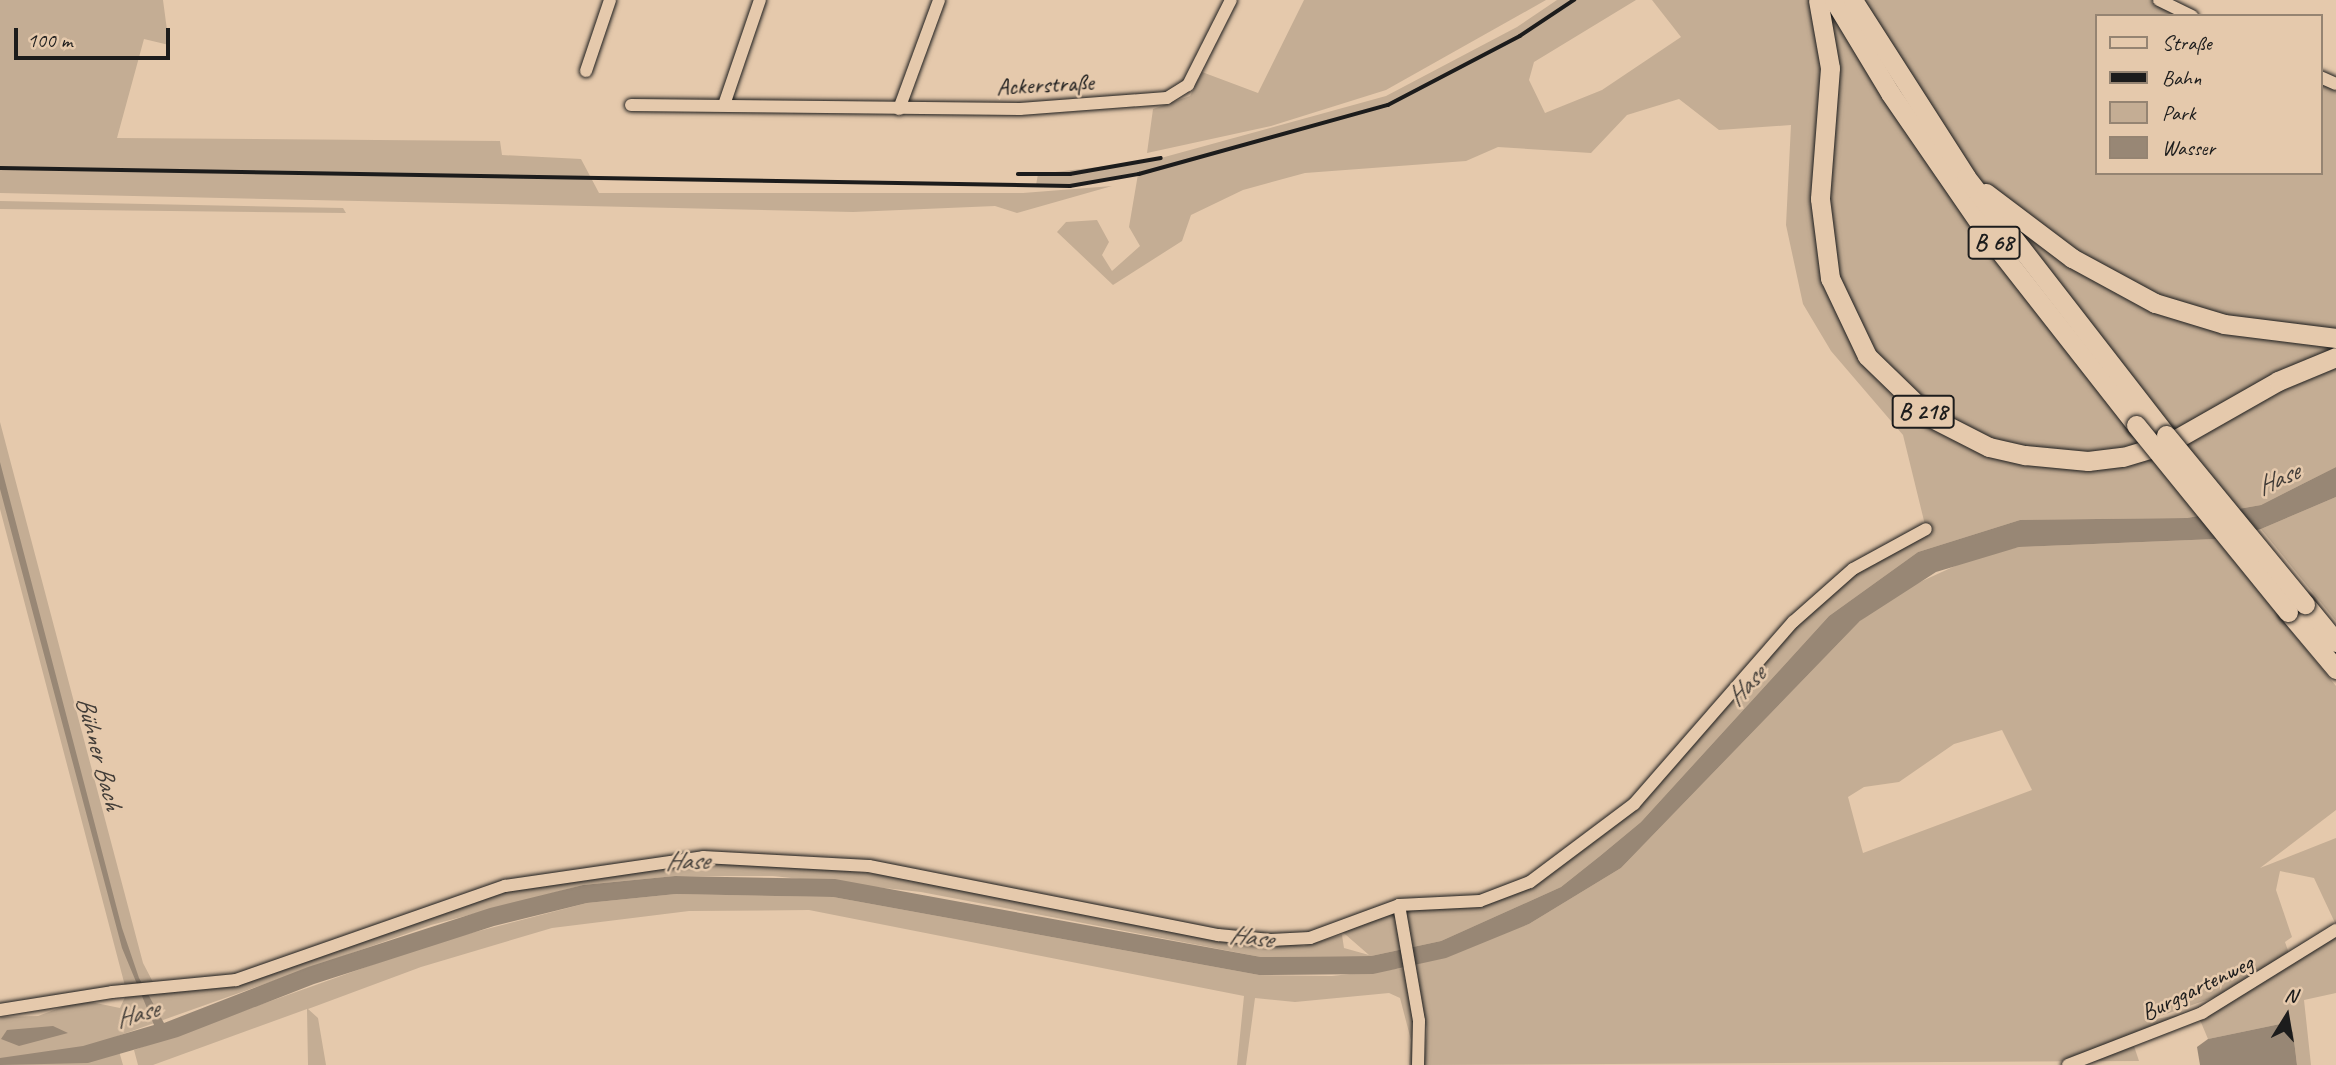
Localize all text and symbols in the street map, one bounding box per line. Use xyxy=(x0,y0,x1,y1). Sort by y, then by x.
scale bar xyxy=(18,14,173,58)
legend xyxy=(2094,14,2322,175)
text: 100 m xyxy=(27,27,72,53)
text: Straße xyxy=(2162,30,2212,56)
text: Bahn xyxy=(2162,65,2201,91)
street label: Ackerstraße xyxy=(996,68,1094,102)
text: Park xyxy=(2162,100,2195,126)
text: Wasser xyxy=(2162,135,2215,161)
road number: B 68 xyxy=(1966,224,2022,262)
road number: B 218 xyxy=(1892,392,1954,432)
water label: Hase xyxy=(2252,456,2304,502)
water label: Hase xyxy=(1720,660,1772,712)
water label: Bühner Bach xyxy=(69,692,129,814)
water label: Hase xyxy=(665,845,709,877)
water label: Hase xyxy=(1228,919,1274,955)
street label: Burggartenweg xyxy=(2137,949,2257,1027)
north arrow xyxy=(2252,981,2322,1051)
text: N xyxy=(2283,982,2299,1008)
water label: Hase xyxy=(112,993,162,1035)

